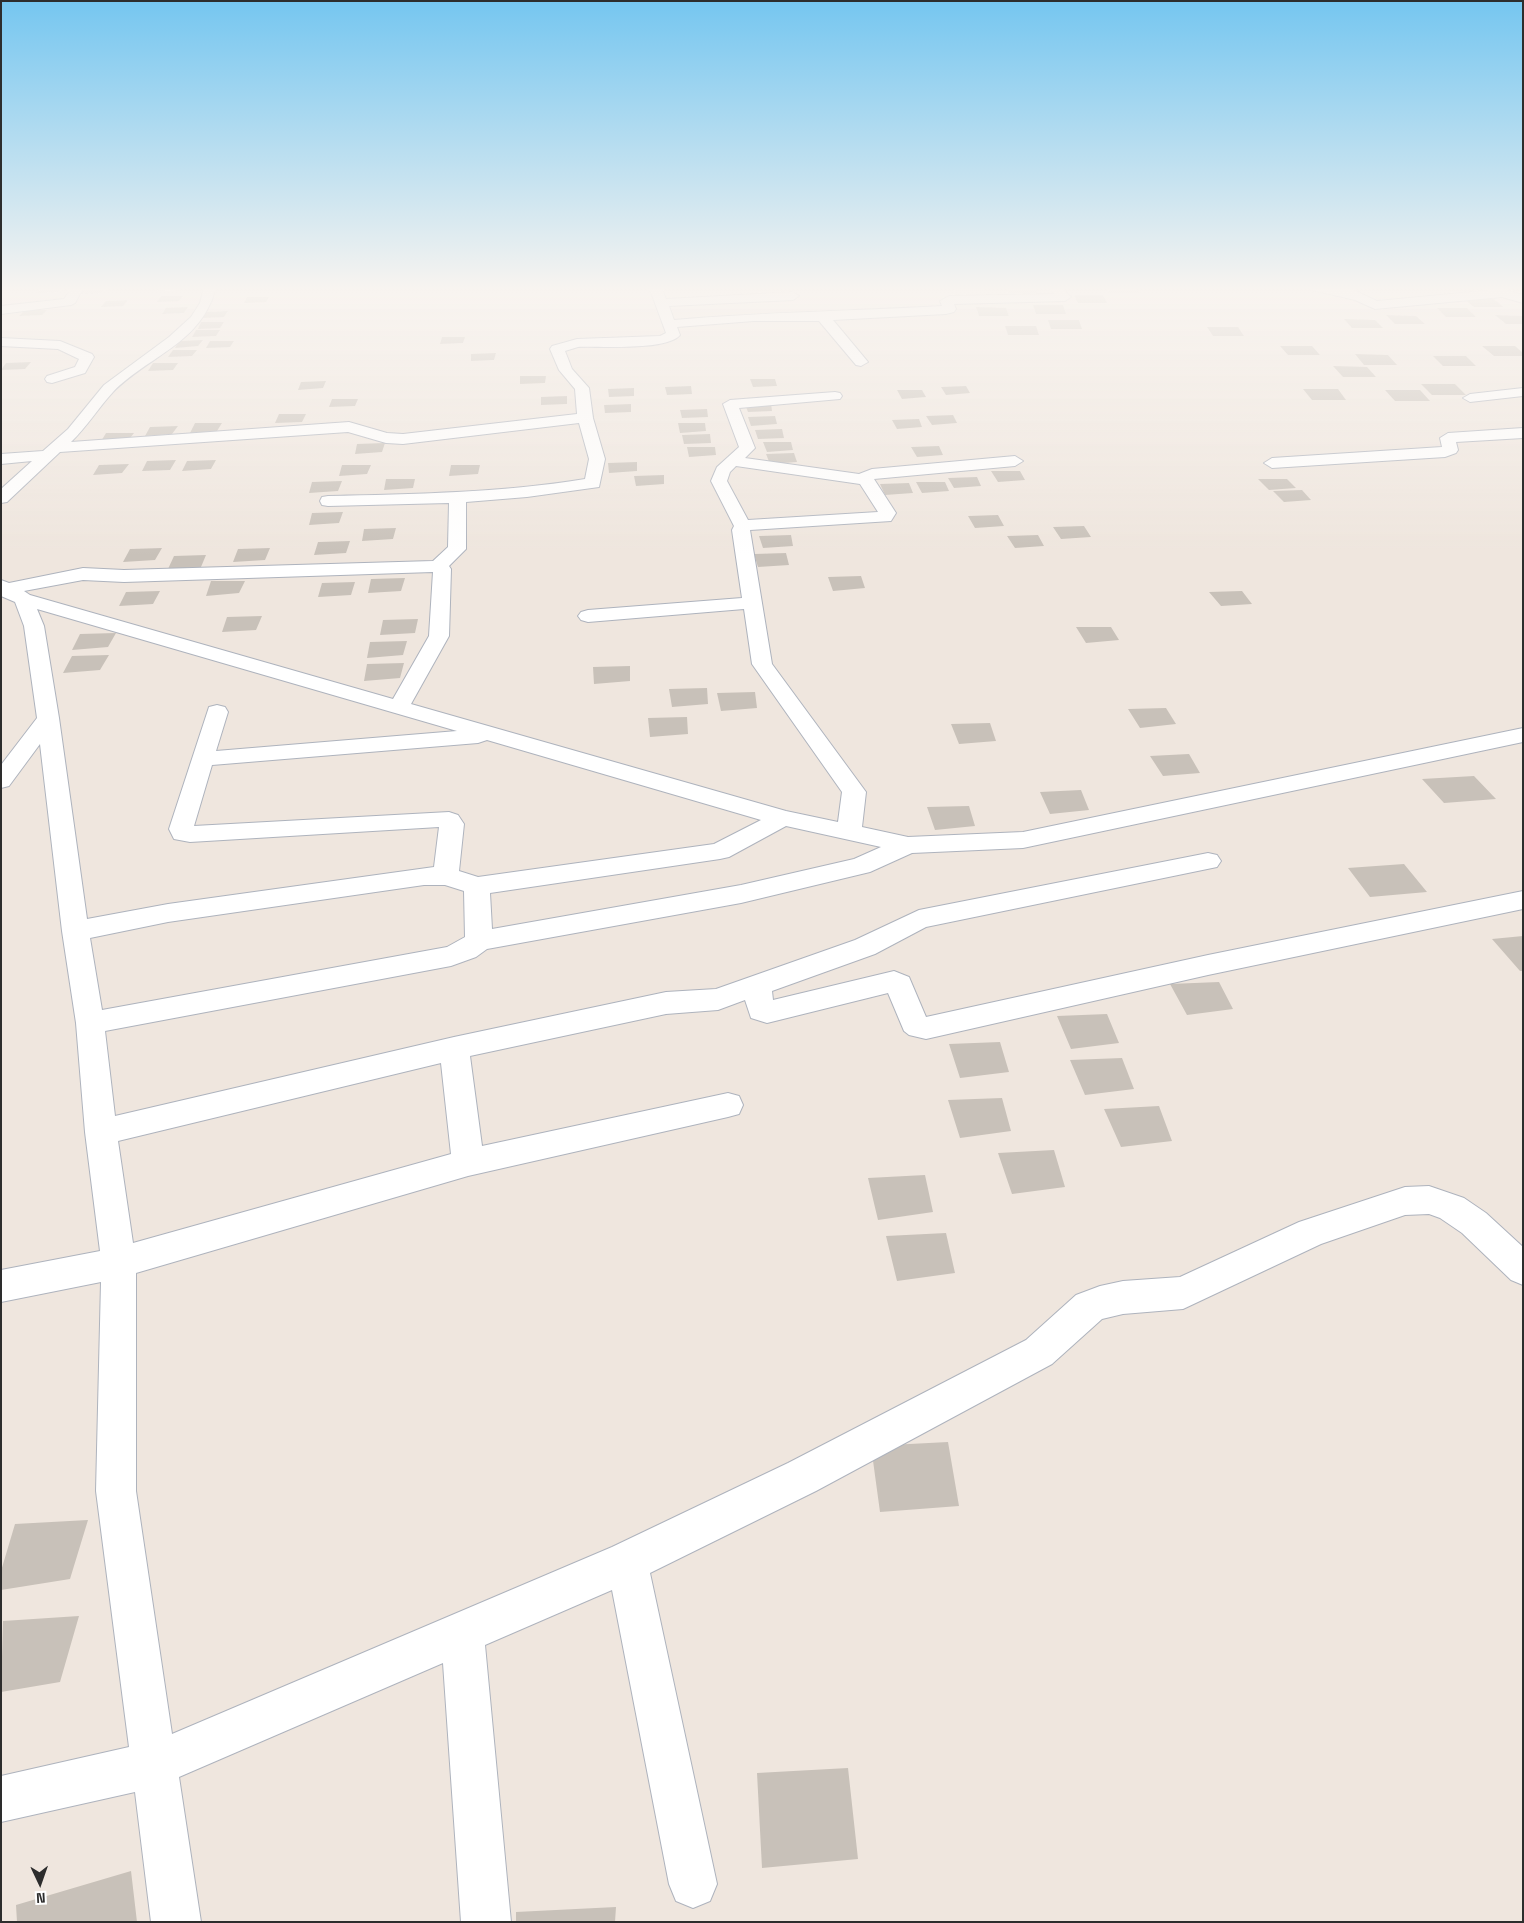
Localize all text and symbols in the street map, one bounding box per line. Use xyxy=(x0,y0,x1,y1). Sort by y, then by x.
north arrow xyxy=(15,1858,65,1908)
text: N xyxy=(36,1889,46,1907)

